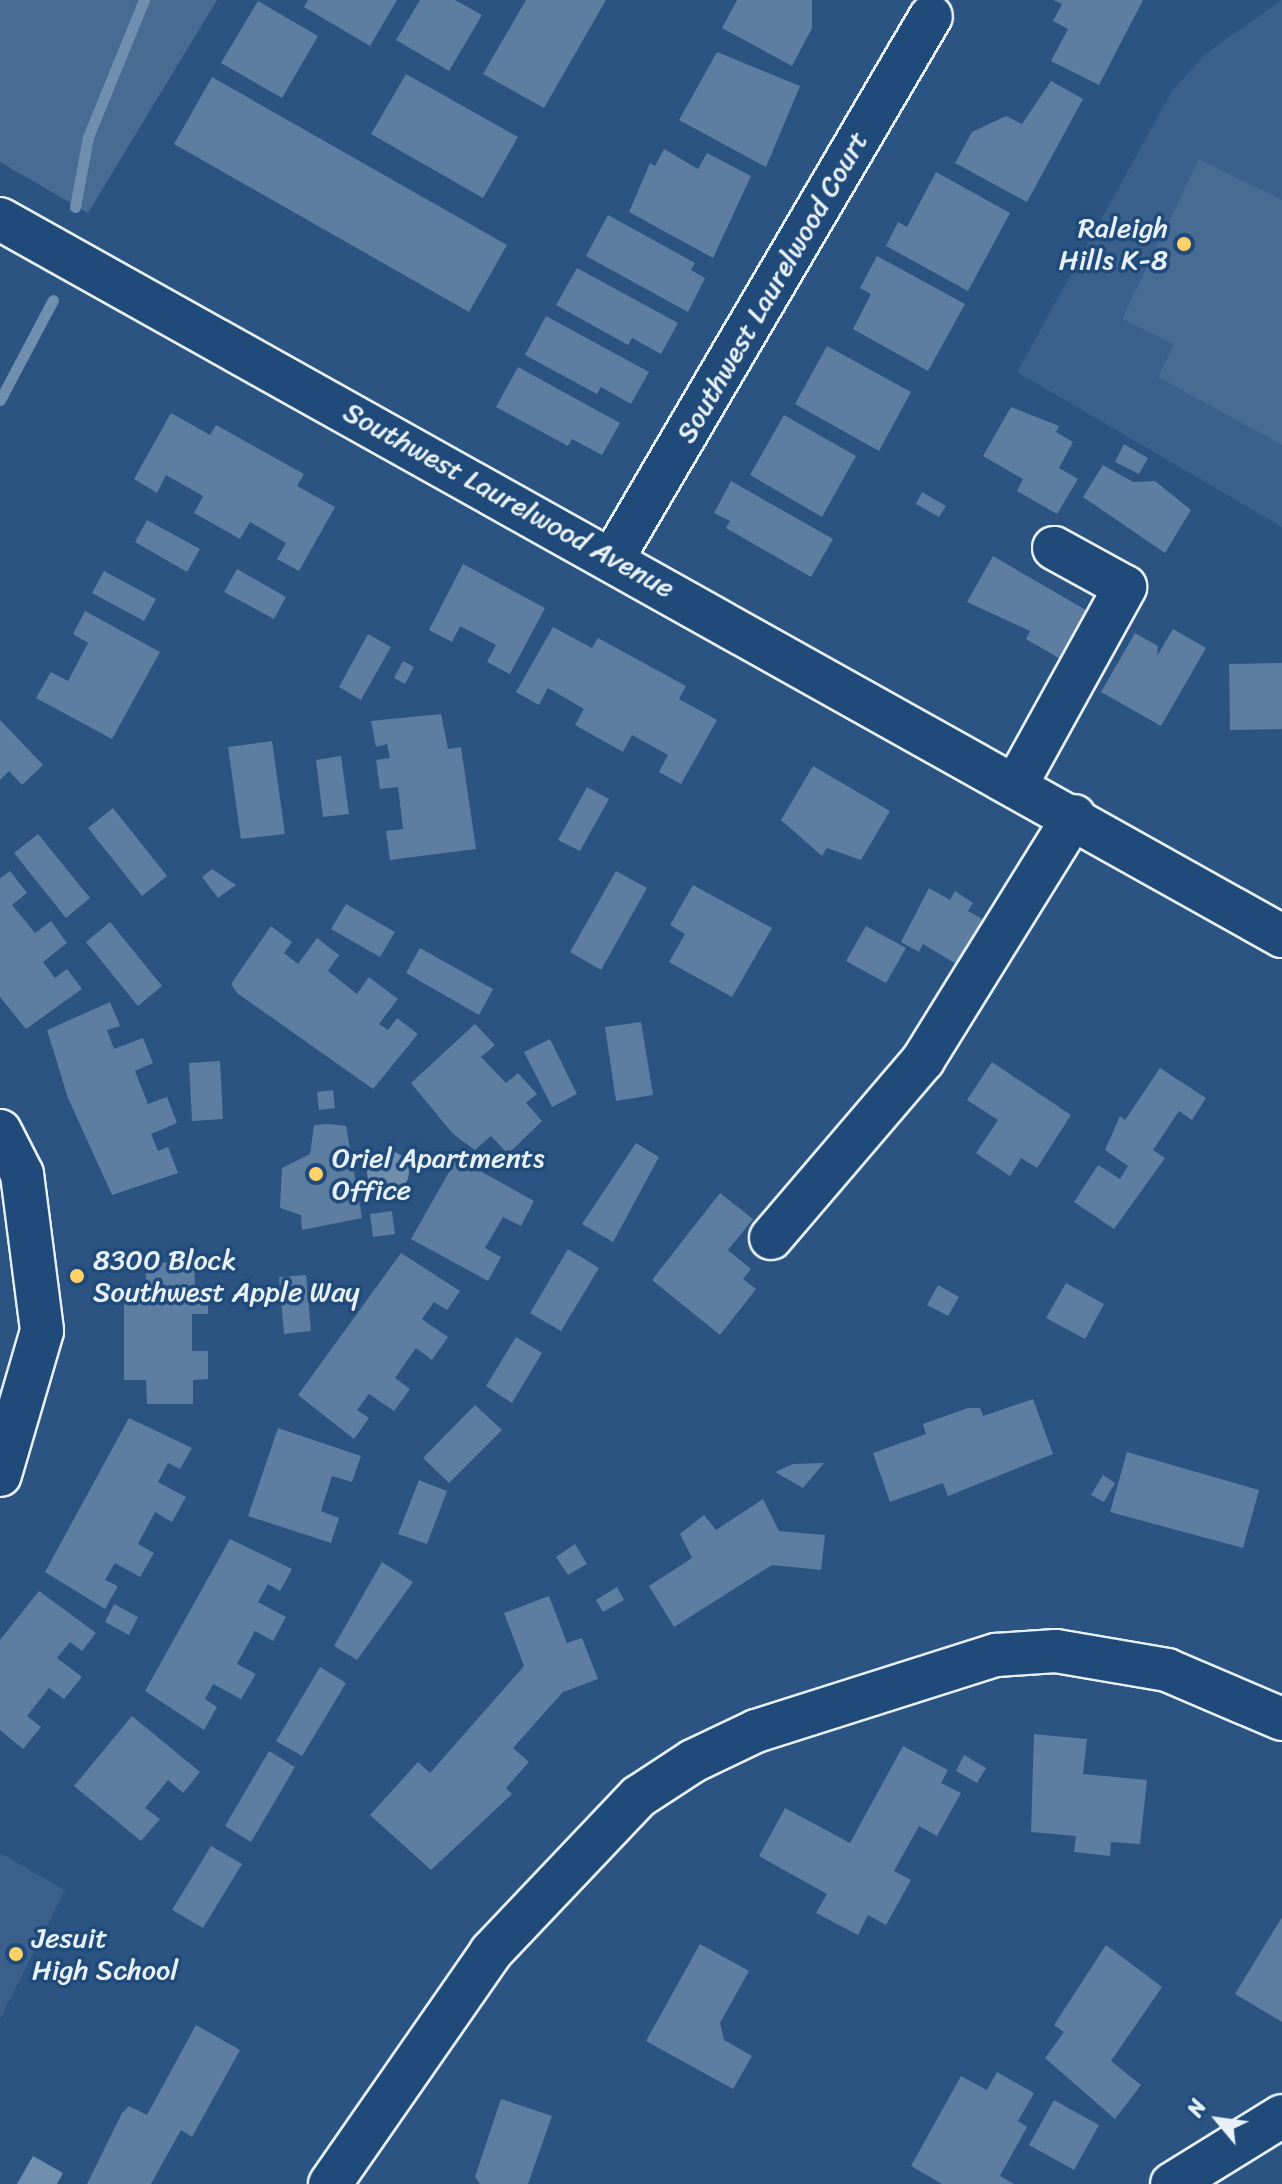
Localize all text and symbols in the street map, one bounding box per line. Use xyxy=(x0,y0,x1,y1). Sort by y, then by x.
street label: Southwest Laurelwood Court xyxy=(669,125,875,449)
place label: Raleigh Hills K-8 xyxy=(1059,211,1168,277)
marker: Raleigh Hills K-8 xyxy=(1175,235,1193,253)
street label: Southwest Laurelwood Avenue xyxy=(338,395,680,605)
place label: Oriel Apartments Office xyxy=(332,1141,544,1207)
marker: Oriel Apartments Office xyxy=(307,1165,325,1183)
place label: 8300 Block Southwest Apple Way xyxy=(93,1243,360,1309)
marker: 8300 Block Southwest Apple Way xyxy=(68,1267,86,1285)
place label: Jesuit High School xyxy=(32,1921,178,1987)
marker: Jesuit High School xyxy=(7,1945,25,1963)
north arrow xyxy=(1178,2080,1258,2160)
text: N xyxy=(1176,2092,1217,2124)

